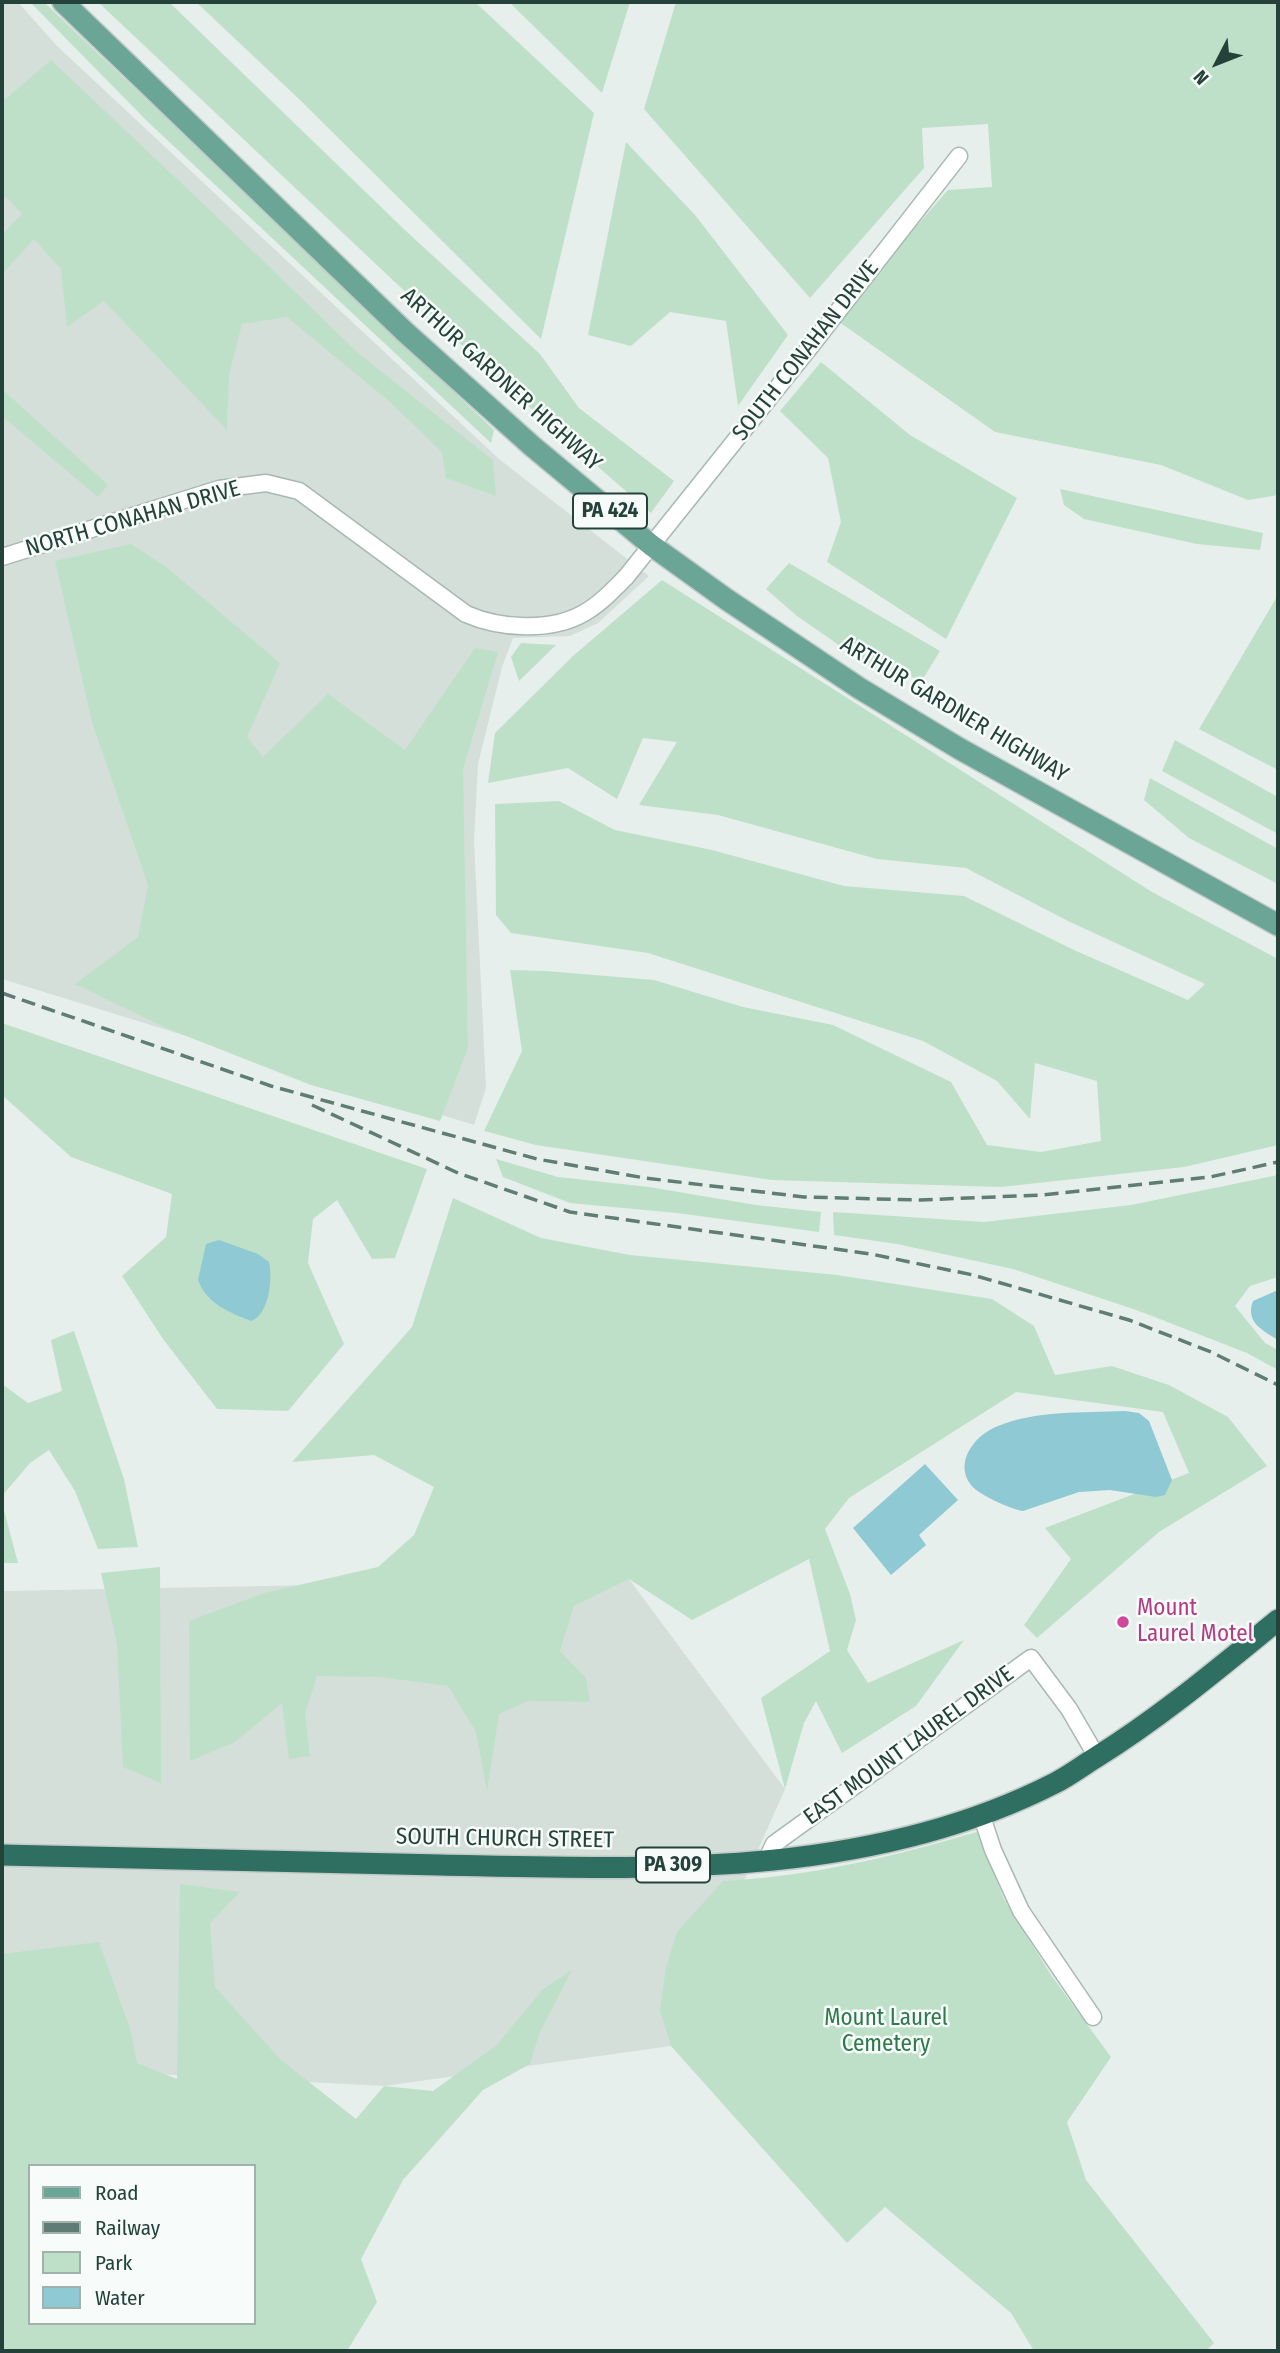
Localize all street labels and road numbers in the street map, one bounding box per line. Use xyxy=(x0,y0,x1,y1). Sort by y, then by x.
street label: SOUTH CONAHAN DRIVE xyxy=(727,255,885,447)
street label: ARTHUR GARDNER HIGHWAY xyxy=(395,282,607,478)
street label: NORTH CONAHAN DRIVE xyxy=(22,475,244,563)
road number: PA 424 xyxy=(573,494,647,528)
street label: ARTHUR GARDNER HIGHWAY xyxy=(835,631,1073,789)
street label: EAST MOUNT LAUREL DRIVE xyxy=(799,1661,1019,1831)
street label: SOUTH CHURCH STREET xyxy=(396,1823,614,1855)
road number: PA 309 xyxy=(636,1848,710,1882)

